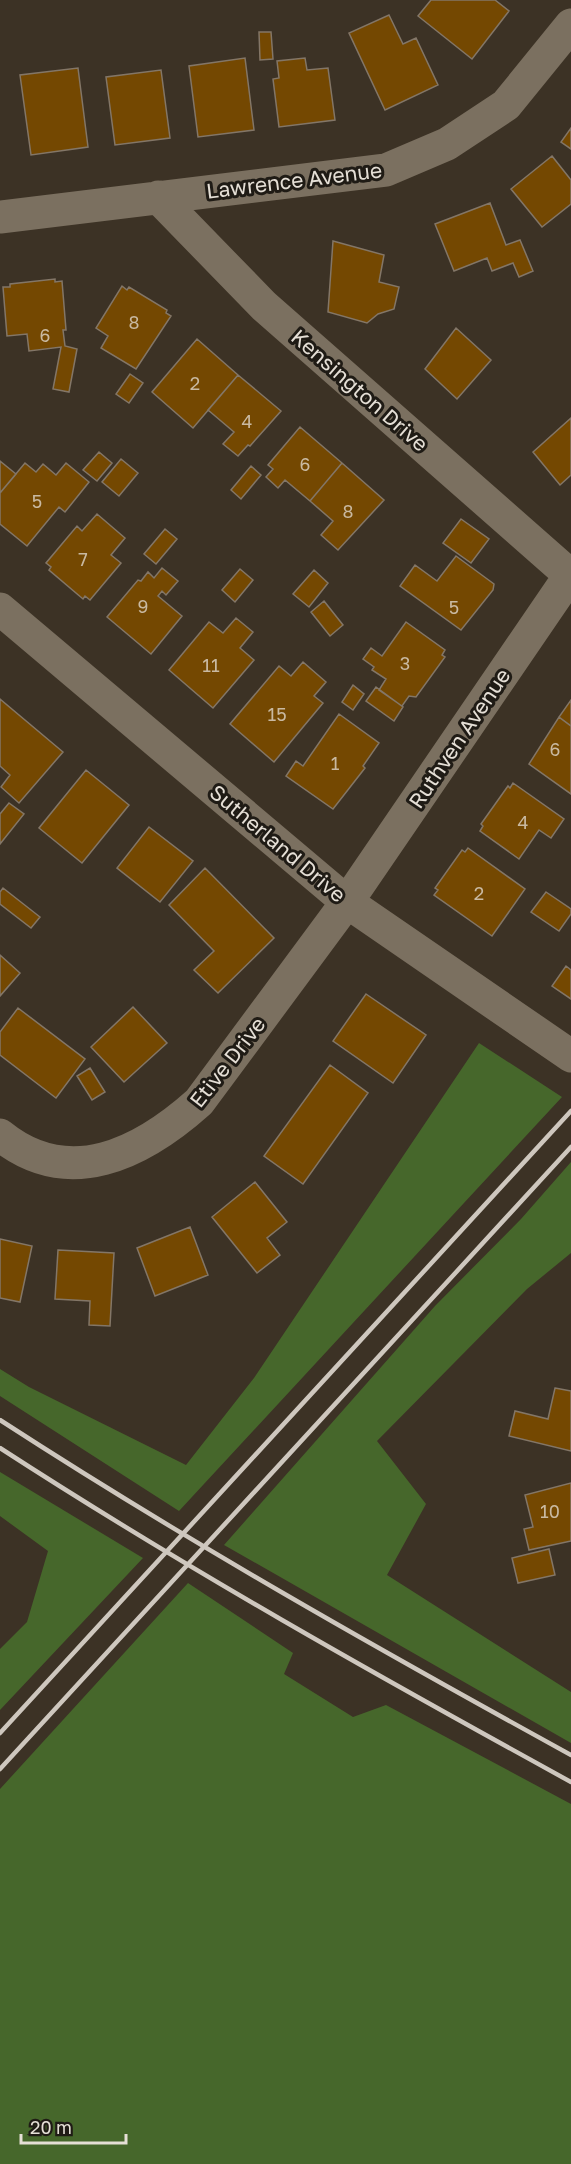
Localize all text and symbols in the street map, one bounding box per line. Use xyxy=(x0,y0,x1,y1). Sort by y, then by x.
street label: Lawrence Avenue xyxy=(205,156,383,204)
house number: 8 xyxy=(129,311,139,333)
street label: Kensington Drive xyxy=(286,323,434,457)
house number: 6 xyxy=(40,324,50,346)
house number: 2 xyxy=(190,372,200,394)
house number: 4 xyxy=(242,410,253,432)
house number: 6 xyxy=(300,453,310,475)
house number: 5 xyxy=(32,490,42,512)
house number: 8 xyxy=(343,500,353,522)
house number: 7 xyxy=(78,548,88,570)
house number: 9 xyxy=(138,595,148,617)
house number: 5 xyxy=(449,596,459,618)
house number: 3 xyxy=(400,652,410,674)
house number: 11 xyxy=(202,654,220,676)
street label: Ruthven Avenue xyxy=(403,663,515,813)
house number: 15 xyxy=(267,703,287,725)
house number: 6 xyxy=(550,738,560,760)
house number: 1 xyxy=(331,752,340,774)
street label: Sutherland Drive xyxy=(205,779,351,907)
house number: 4 xyxy=(518,811,529,833)
house number: 2 xyxy=(474,882,484,904)
street label: Etive Drive xyxy=(184,1012,270,1112)
house number: 10 xyxy=(540,1500,560,1522)
scale bar xyxy=(21,2107,126,2145)
text: 20 m xyxy=(30,2116,72,2138)

